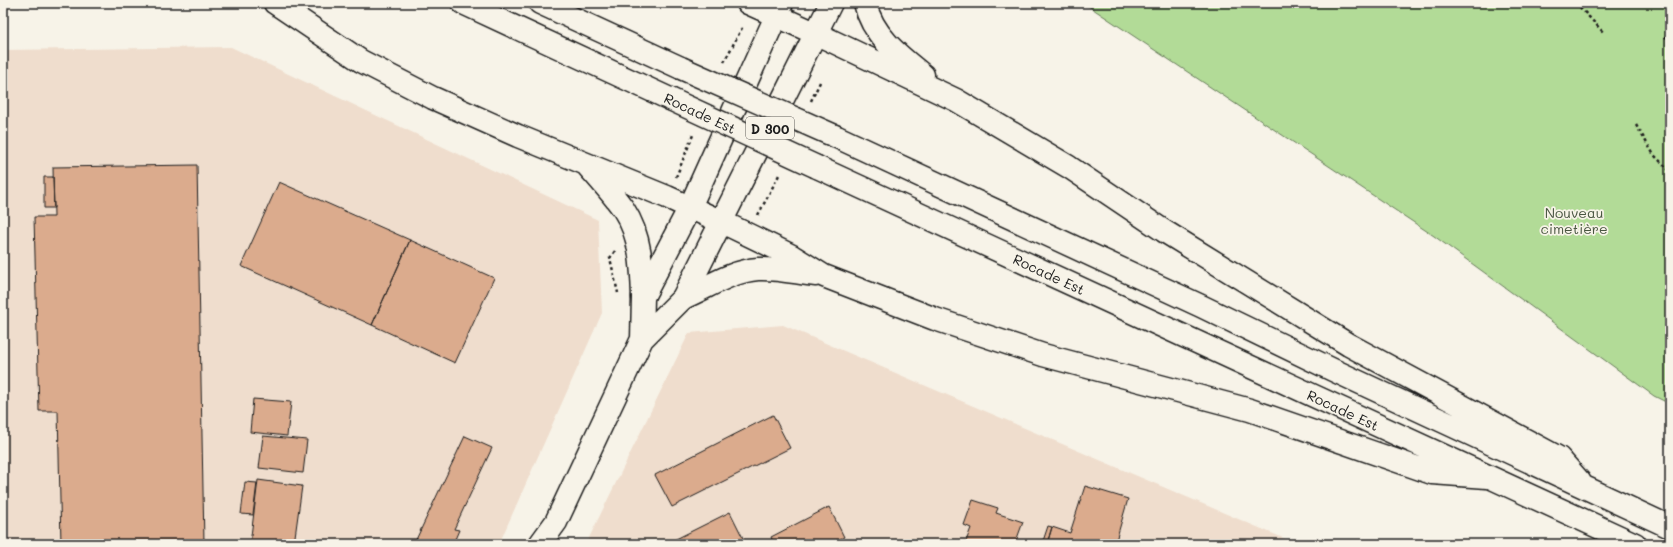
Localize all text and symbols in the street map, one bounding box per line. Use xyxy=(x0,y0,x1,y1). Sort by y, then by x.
street label: Rocade Est xyxy=(661,88,739,138)
road number: D 300 xyxy=(746,117,794,139)
park label: Nouveau cimetière xyxy=(1540,203,1608,238)
street label: Rocade Est xyxy=(1010,249,1088,299)
street label: Rocade Est xyxy=(1304,385,1382,435)

